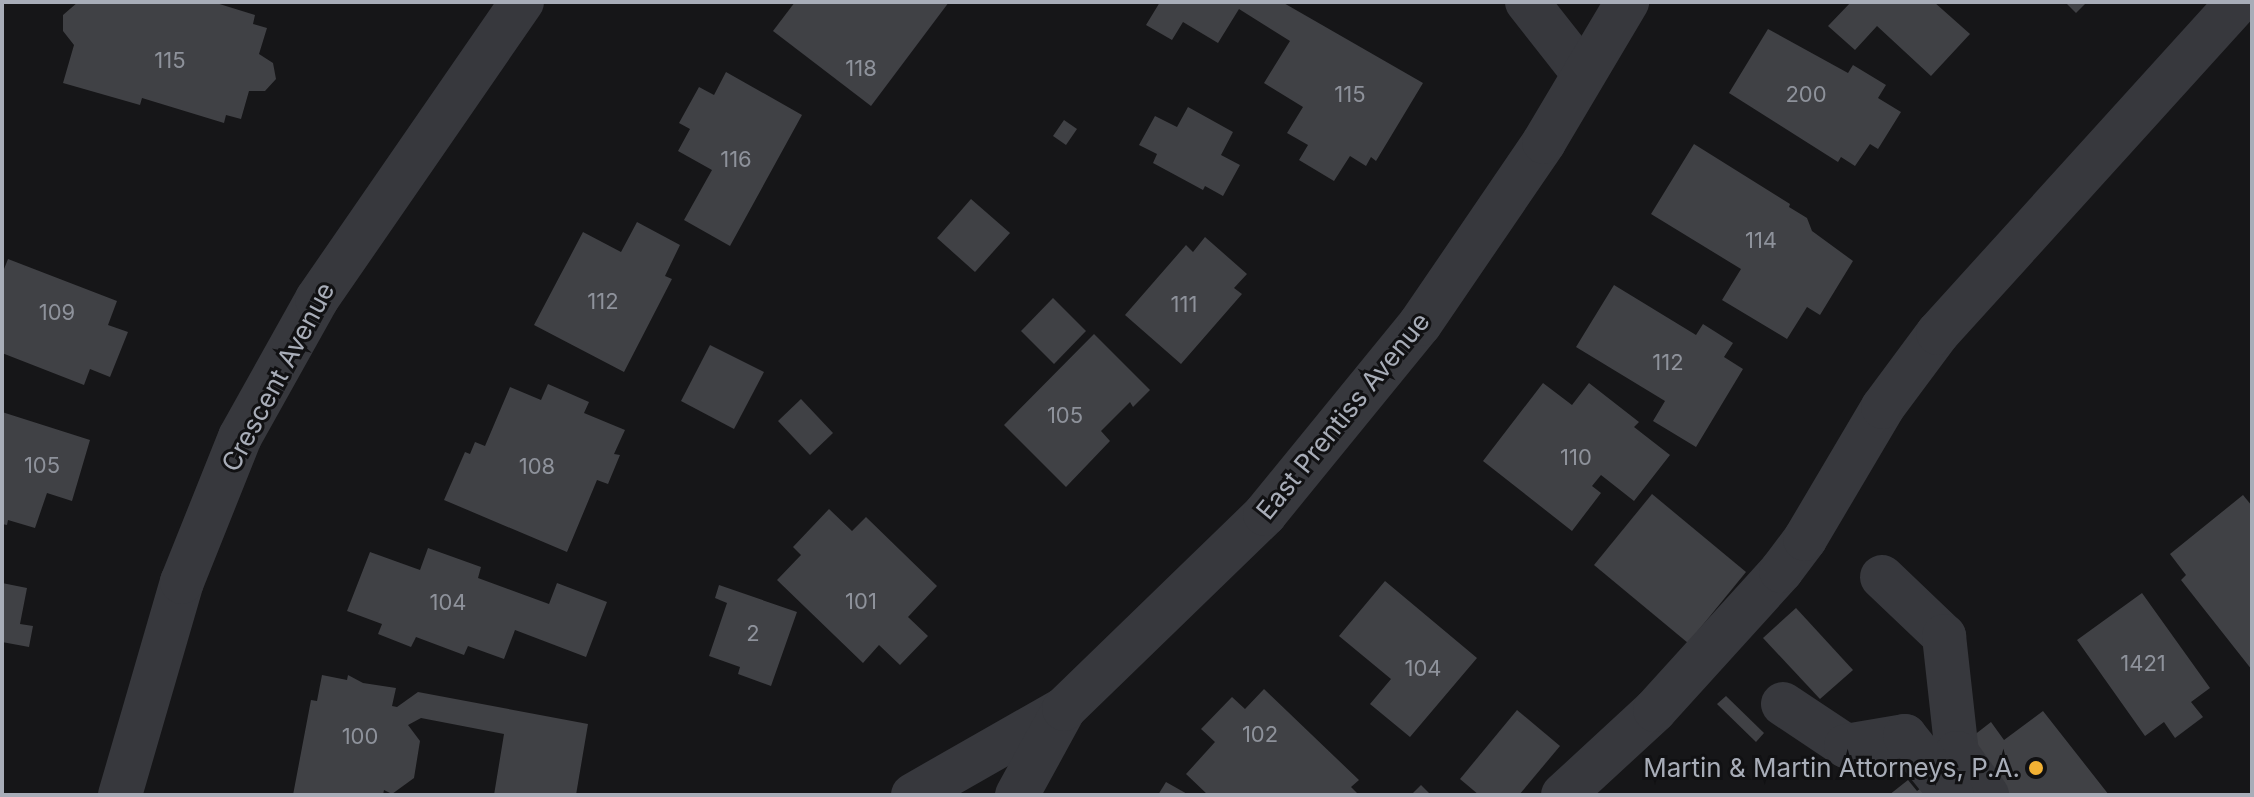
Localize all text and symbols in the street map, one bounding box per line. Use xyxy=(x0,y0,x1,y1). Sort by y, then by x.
house number: 115 xyxy=(154,48,186,74)
house number: 118 xyxy=(845,56,877,82)
house number: 115 xyxy=(1334,82,1366,108)
house number: 200 xyxy=(1785,82,1827,108)
house number: 116 xyxy=(720,147,752,173)
house number: 114 xyxy=(1745,228,1777,254)
street label: Crescent Avenue xyxy=(215,277,341,477)
house number: 112 xyxy=(587,289,619,315)
house number: 111 xyxy=(1171,292,1197,318)
house number: 109 xyxy=(39,300,75,326)
street label: East Prentiss Avenue xyxy=(1250,306,1436,526)
house number: 112 xyxy=(1652,350,1684,376)
house number: 105 xyxy=(1047,403,1083,429)
house number: 110 xyxy=(1560,445,1592,471)
house number: 105 xyxy=(24,453,60,479)
house number: 108 xyxy=(519,454,555,480)
house number: 101 xyxy=(845,589,877,615)
house number: 104 xyxy=(429,590,467,616)
house number: 2 xyxy=(746,621,760,647)
house number: 1421 xyxy=(2120,651,2166,677)
house number: 104 xyxy=(1404,656,1442,682)
house number: 102 xyxy=(1242,722,1278,748)
house number: 100 xyxy=(342,724,378,750)
place label: Martin & Martin Attorneys, P.A. xyxy=(1643,752,2020,784)
marker: Martin & Martin Attorneys, P.A. xyxy=(2027,759,2045,777)

